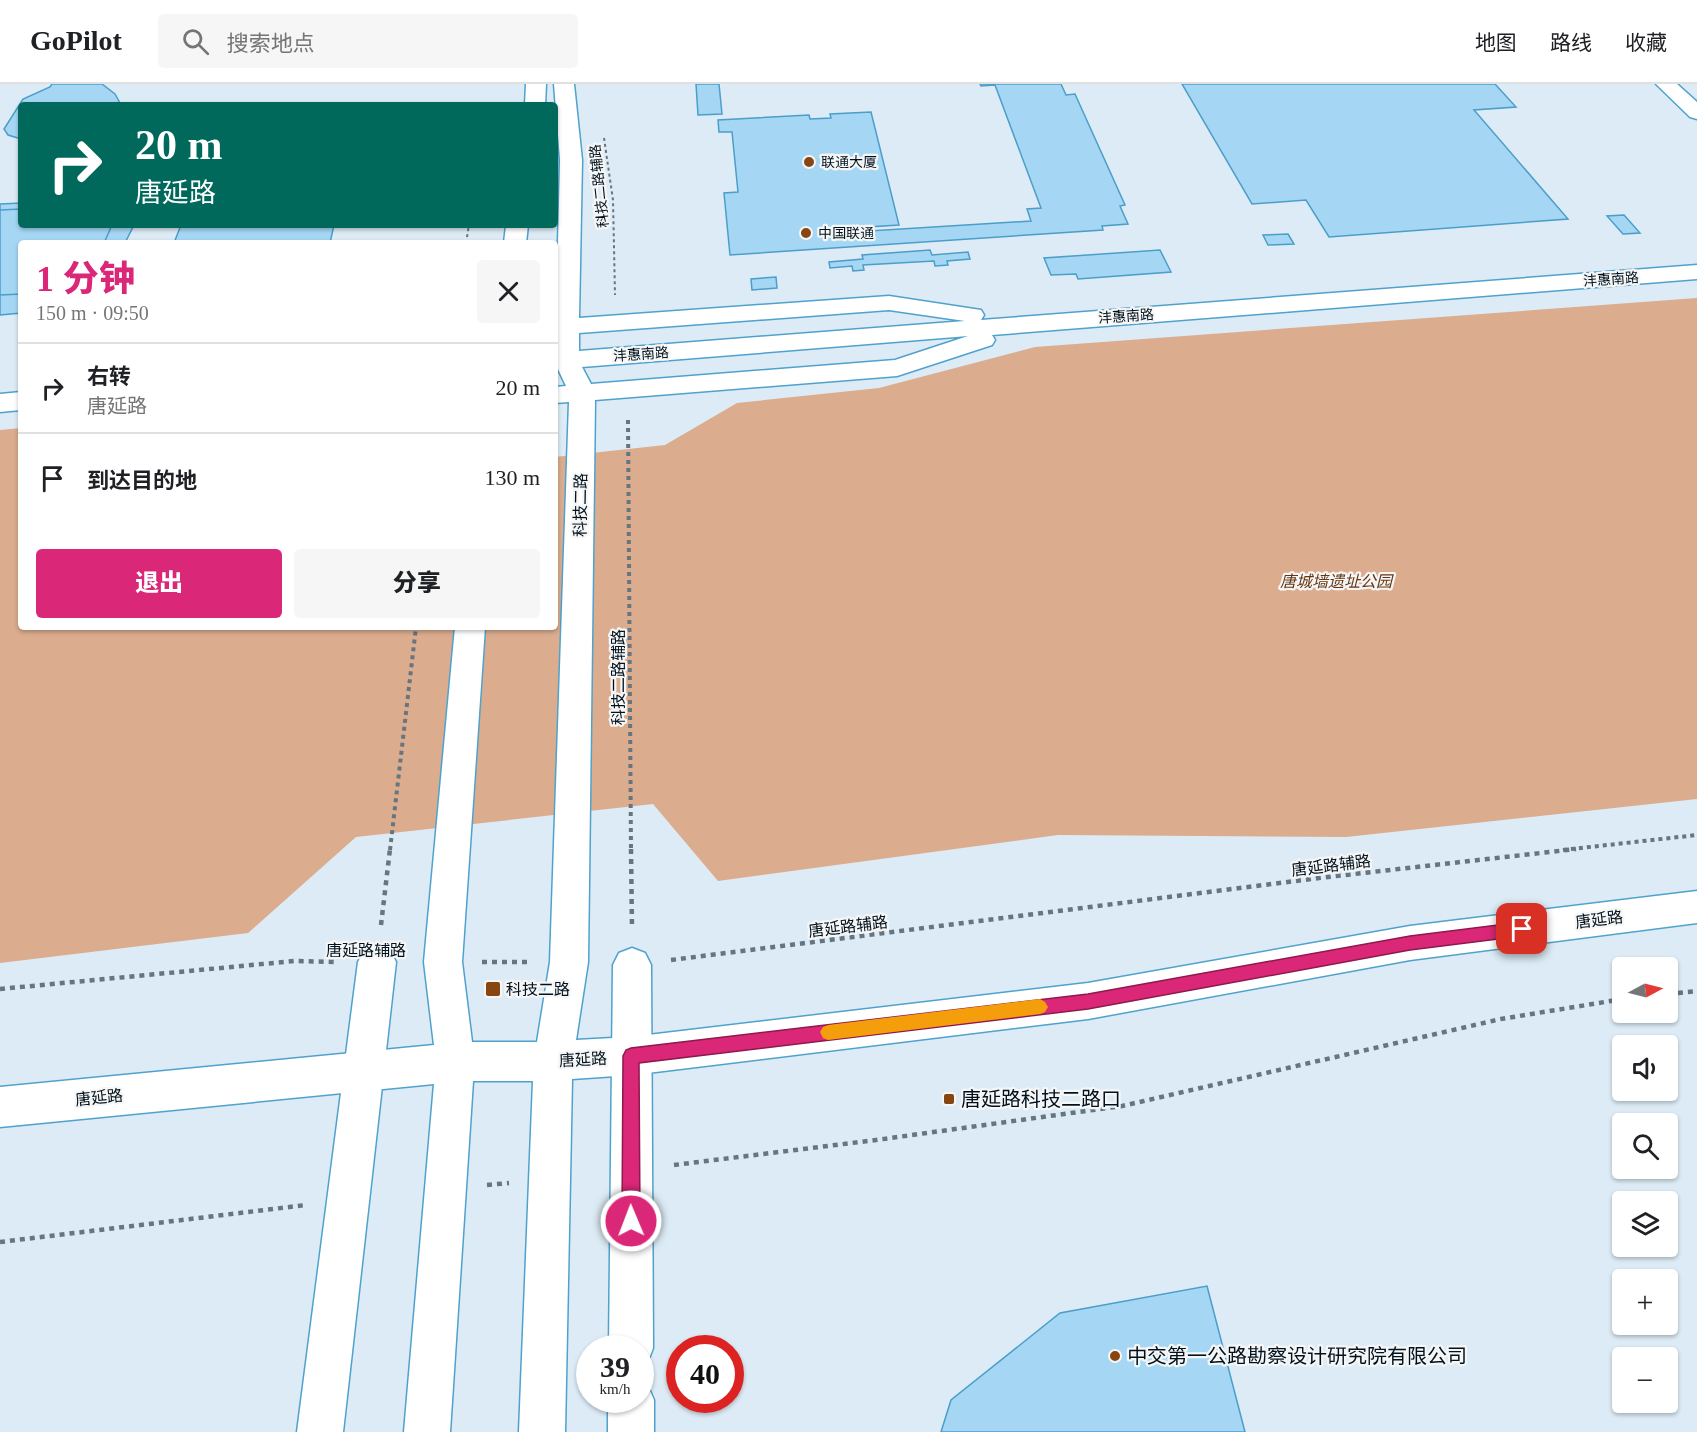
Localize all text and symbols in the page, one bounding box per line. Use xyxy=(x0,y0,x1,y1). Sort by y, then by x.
search box xyxy=(158,14,578,68)
text: GoPilot xyxy=(30,25,122,56)
icon: search xyxy=(179,25,212,58)
text: 搜索地点 xyxy=(227,31,315,56)
text: 地图 xyxy=(1475,31,1517,55)
text: 路线 xyxy=(1550,31,1592,55)
text: 收藏 xyxy=(1625,31,1667,55)
text: 20 m xyxy=(135,122,223,168)
icon: right xyxy=(36,126,114,204)
street label: 科技二路辅路 xyxy=(588,143,611,229)
marker: 联通大厦 xyxy=(802,155,816,169)
place label: 联通大厦 xyxy=(821,155,877,170)
text: 唐延路 xyxy=(135,178,216,208)
marker: 中国联通 xyxy=(799,226,813,240)
place label: 中国联通 xyxy=(818,226,874,241)
text: 1 分钟 xyxy=(36,259,135,299)
button: close xyxy=(477,260,540,323)
street label: 沣惠南路 xyxy=(1583,270,1639,289)
text: 150 m · 09:50 xyxy=(36,302,149,324)
street label: 沣惠南路 xyxy=(1098,307,1154,326)
street label: 沣惠南路 xyxy=(613,345,669,364)
text: 右转 xyxy=(87,364,131,389)
icon: right xyxy=(36,372,69,405)
text: 20 m xyxy=(495,375,540,400)
text: 唐延路 xyxy=(87,395,147,417)
icon: arrive xyxy=(36,462,69,495)
text: 130 m xyxy=(484,465,540,490)
text: 到达目的地 xyxy=(87,468,197,493)
street label: 科技二路 xyxy=(571,473,590,537)
button: 退出 xyxy=(36,549,282,618)
button: 分享 xyxy=(294,549,540,618)
park label: 唐城墙遗址公园 xyxy=(1280,573,1394,590)
street label: 科技二路辅路 xyxy=(610,629,627,725)
street label: 唐延路辅路 xyxy=(1290,852,1372,879)
pin xyxy=(1496,903,1547,954)
street label: 唐延路 xyxy=(1574,908,1624,931)
icon: arrive xyxy=(1505,912,1538,945)
street label: 唐延路辅路 xyxy=(807,913,889,940)
street label: 唐延路辅路 xyxy=(326,942,406,959)
north arrow xyxy=(1612,957,1678,1023)
map controls xyxy=(1612,957,1678,1413)
marker: 科技二路 xyxy=(484,980,502,998)
place label: 科技二路 xyxy=(506,981,570,998)
button: sound xyxy=(1612,1035,1678,1101)
street label: 唐延路 xyxy=(559,1050,607,1069)
street label: 唐延路 xyxy=(74,1087,124,1108)
place label: 唐延路科技二路口 xyxy=(961,1088,1121,1110)
marker: 唐延路科技二路口 xyxy=(942,1092,956,1106)
button: search xyxy=(1612,1113,1678,1179)
position arrow xyxy=(599,1189,663,1253)
button: layers xyxy=(1612,1191,1678,1257)
button: + xyxy=(1612,1269,1678,1335)
speed limit sign: 40 xyxy=(666,1335,744,1413)
place label: 中交第一公路勘察设计研究院有限公司 xyxy=(1127,1345,1467,1367)
button: − xyxy=(1612,1347,1678,1413)
marker: 中交第一公路勘察设计研究院有限公司 xyxy=(1108,1349,1122,1363)
text: 39 xyxy=(600,1350,630,1383)
text: km/h xyxy=(600,1381,630,1397)

